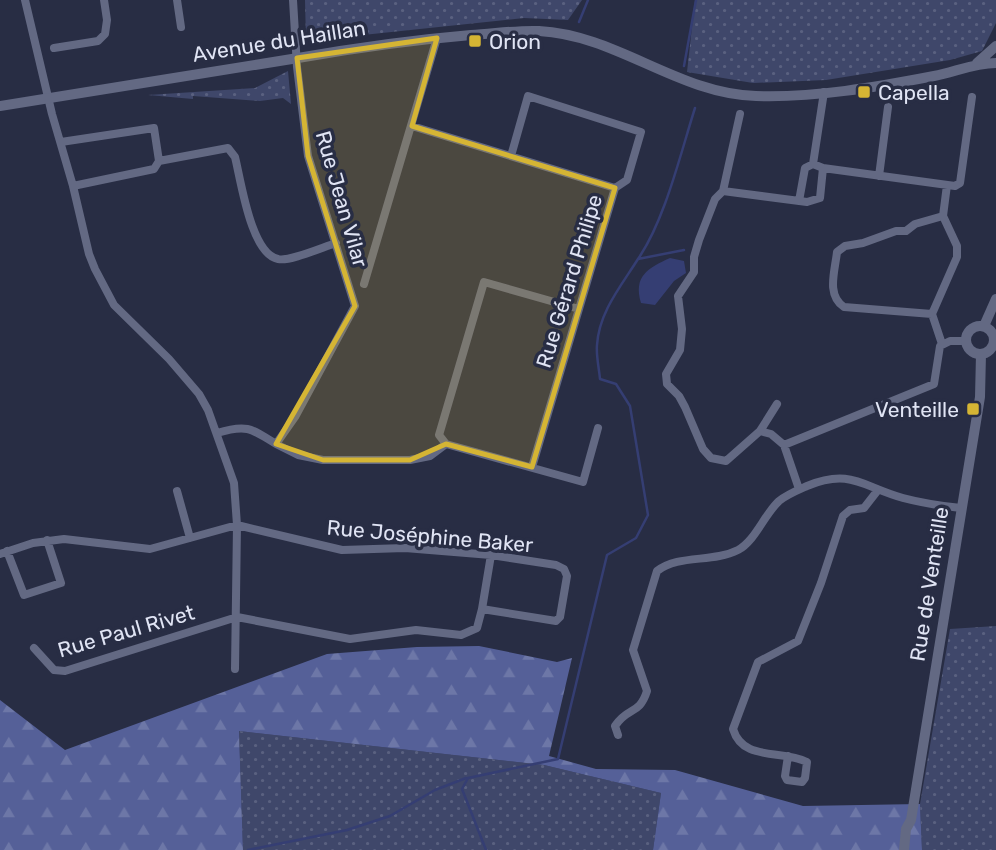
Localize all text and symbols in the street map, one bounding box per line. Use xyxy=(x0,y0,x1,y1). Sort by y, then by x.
street label: Avenue du Haillan xyxy=(191,15,367,67)
place label: Orion xyxy=(489,29,541,54)
marker: Orion xyxy=(467,33,483,49)
place label: Capella xyxy=(878,80,950,105)
marker: Capella xyxy=(856,84,872,100)
street label: Rue Jean Vilar xyxy=(311,128,373,270)
street label: Rue Gérard Philipe xyxy=(531,191,607,371)
place label: Venteille xyxy=(875,397,959,422)
marker: Venteille xyxy=(965,401,981,417)
street label: Rue de Venteille xyxy=(904,505,954,663)
street label: Rue Joséphine Baker xyxy=(326,515,534,557)
street label: Rue Paul Rivet xyxy=(55,600,197,662)

